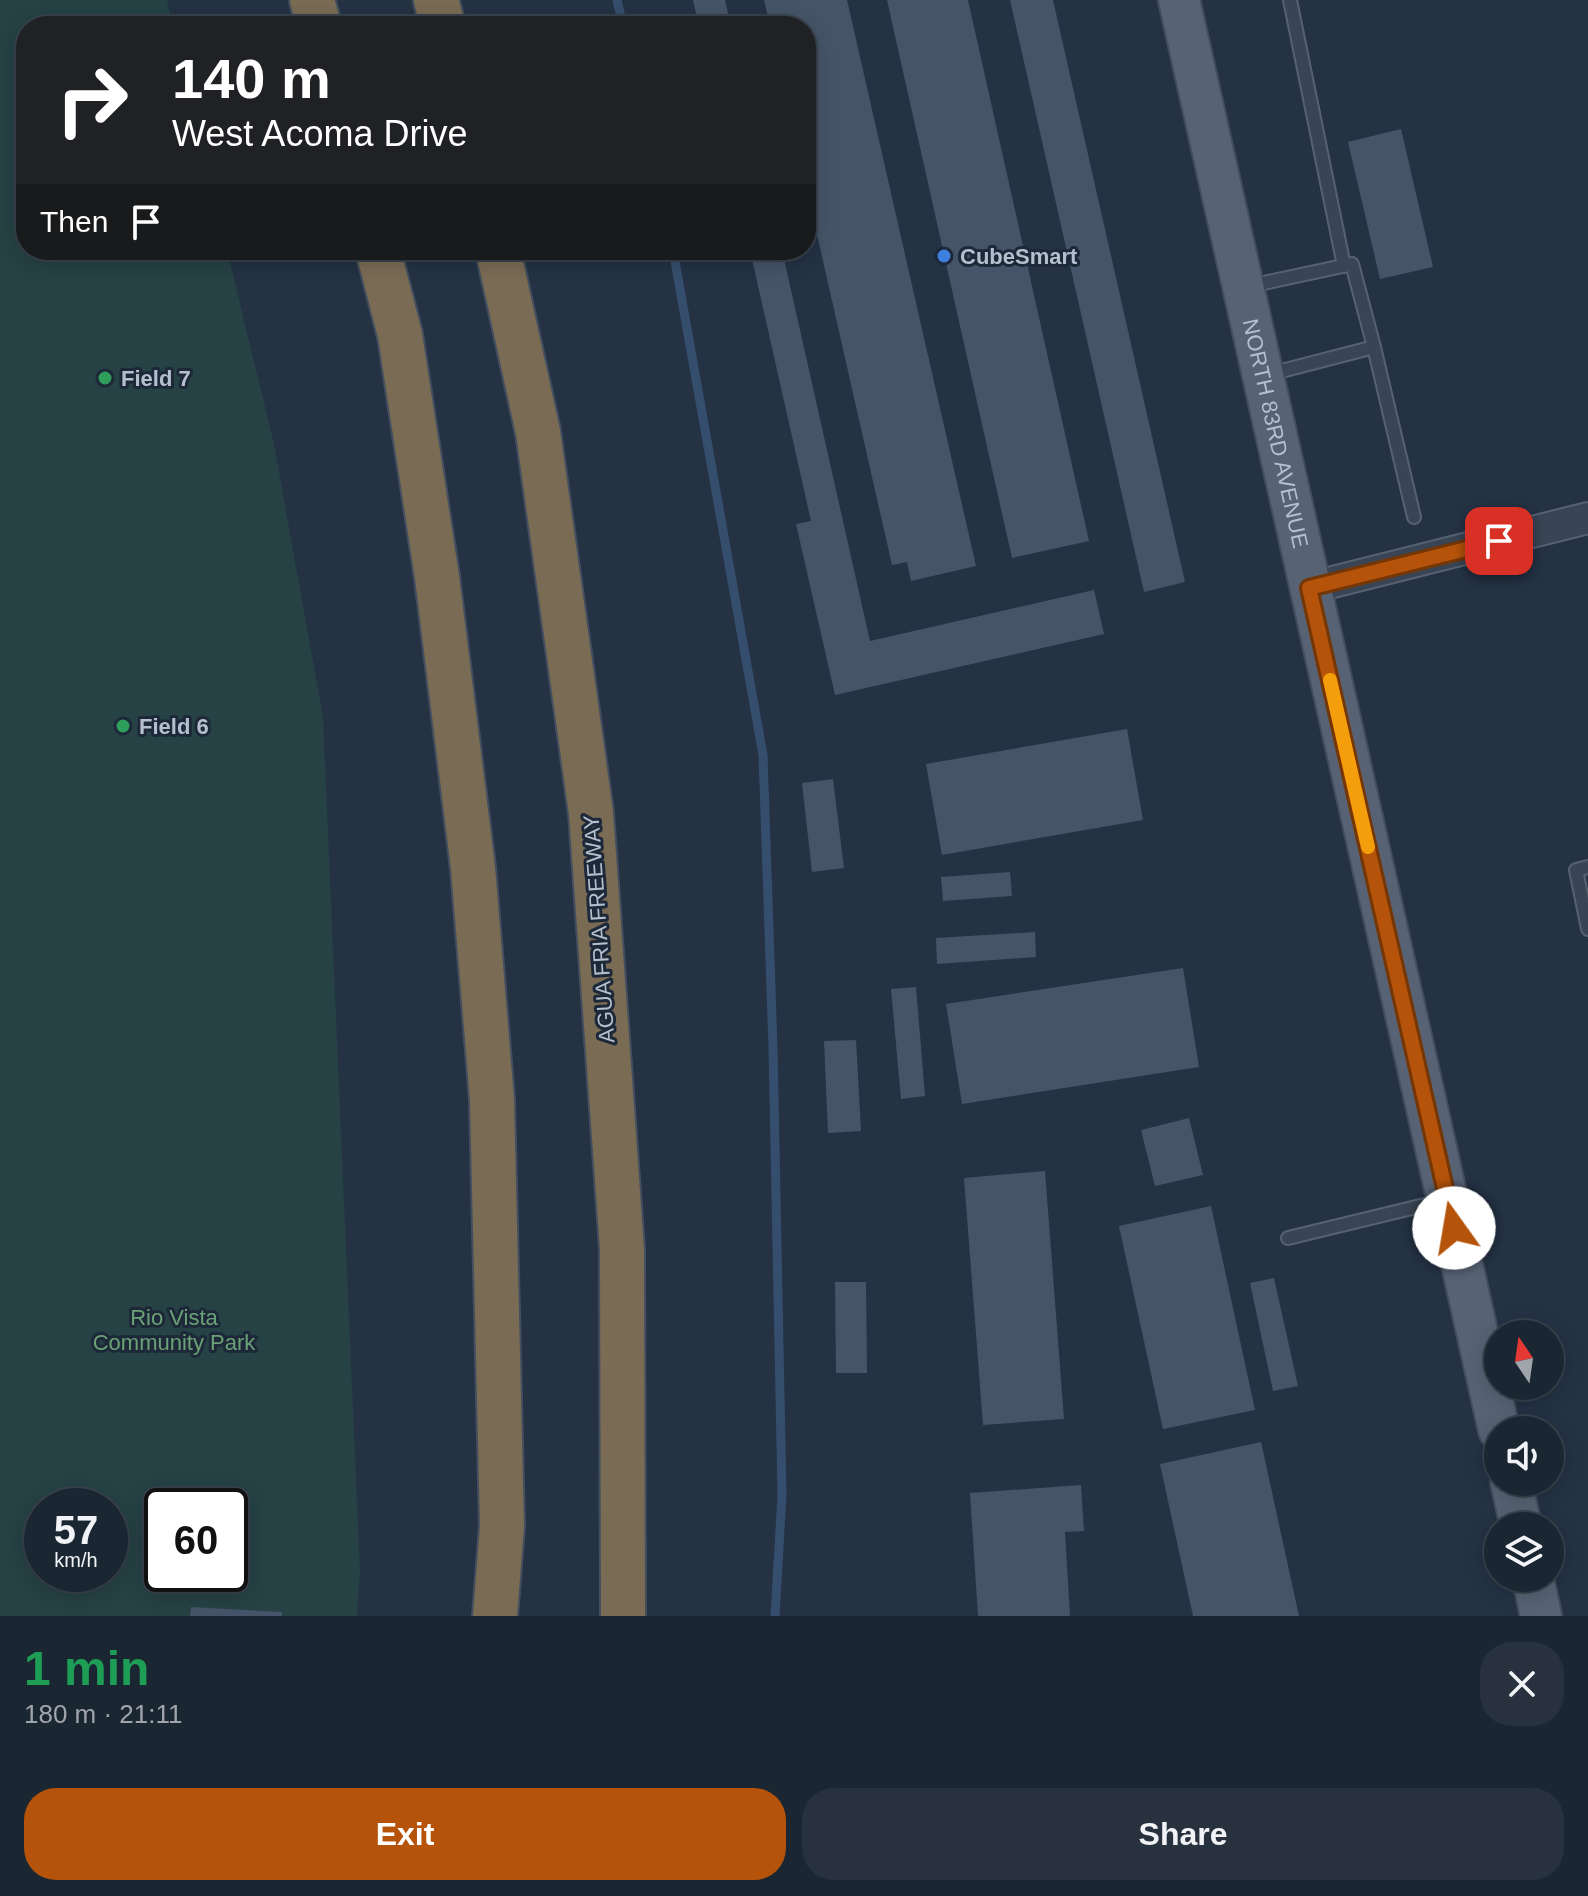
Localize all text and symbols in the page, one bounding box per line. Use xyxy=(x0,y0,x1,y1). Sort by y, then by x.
text: 140 m xyxy=(172,47,331,110)
icon: right xyxy=(40,48,144,152)
text: West Acoma Drive xyxy=(172,113,467,154)
icon: arrive xyxy=(124,200,168,244)
text: Then xyxy=(40,205,108,238)
place label: CubeSmart xyxy=(960,244,1078,269)
marker: CubeSmart xyxy=(935,247,953,265)
street label: NORTH 83RD AVENUE xyxy=(1238,316,1314,550)
place label: Field 7 xyxy=(121,366,191,391)
marker: Field 7 xyxy=(96,369,114,387)
pin xyxy=(1465,507,1533,575)
icon: arrive xyxy=(1477,519,1521,563)
place label: Field 6 xyxy=(139,714,209,739)
marker: Field 6 xyxy=(114,717,132,735)
street label: AGUA FRIA FREEWAY xyxy=(579,814,619,1044)
position arrow xyxy=(1412,1186,1496,1270)
park label: Rio Vista Community Park xyxy=(93,1305,256,1355)
north arrow xyxy=(1484,1320,1564,1400)
map controls xyxy=(1484,1320,1564,1592)
button: sound xyxy=(1484,1416,1564,1496)
speed limit sign: 60 xyxy=(144,1488,248,1592)
text: 57 xyxy=(54,1508,98,1552)
button: layers xyxy=(1484,1512,1564,1592)
text: km/h xyxy=(54,1549,98,1571)
text: 1 min xyxy=(24,1642,149,1695)
button: close xyxy=(1480,1642,1564,1726)
text: 180 m · 21:11 xyxy=(24,1699,183,1729)
button: Exit xyxy=(24,1788,786,1880)
button: Share xyxy=(802,1788,1564,1880)

